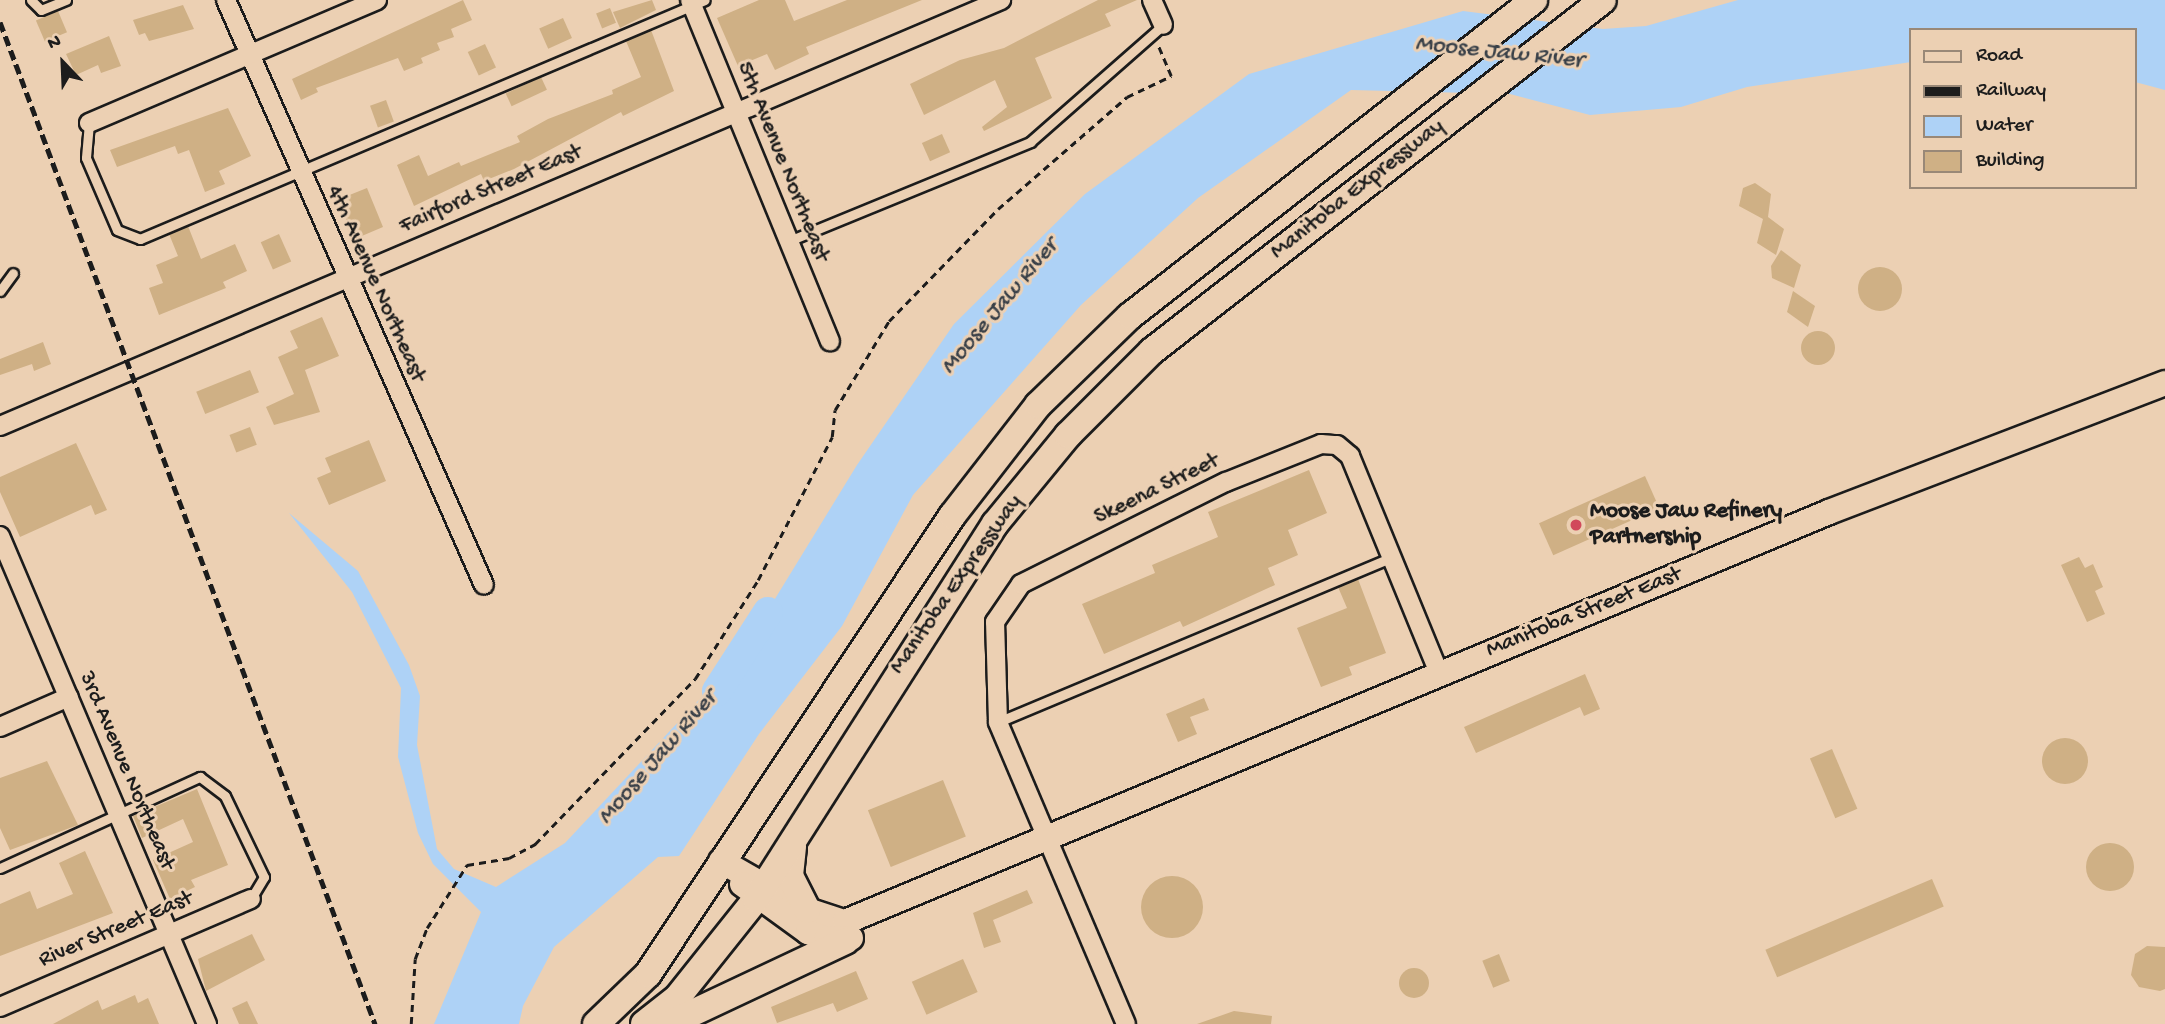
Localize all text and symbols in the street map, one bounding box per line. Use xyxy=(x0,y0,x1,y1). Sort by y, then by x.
north arrow xyxy=(28,28,98,98)
legend xyxy=(1910,28,2137,189)
text: N xyxy=(44,30,65,56)
water label: Moose Jaw River xyxy=(1414,30,1584,76)
text: Road xyxy=(1976,44,2022,69)
street label: 5th Avenue Northeast xyxy=(729,58,835,266)
text: Railway xyxy=(1976,79,2046,104)
street label: Manitoba Expressway xyxy=(1266,114,1450,266)
text: Water xyxy=(1976,114,2032,139)
street label: Fairford Street East xyxy=(396,139,586,241)
text: Building xyxy=(1976,149,2045,174)
street label: 4th Avenue Northeast xyxy=(319,182,431,386)
water label: Moose Jaw River xyxy=(935,233,1065,381)
street label: Skeena Street xyxy=(1090,448,1224,532)
street label: Manitoba Expressway xyxy=(885,490,1029,680)
place label: Moose Jaw Refinery Partnership xyxy=(1590,498,1782,552)
marker: Moose Jaw Refinery Partnership xyxy=(1568,517,1584,533)
street label: Manitoba Street East xyxy=(1482,561,1686,665)
street label: 3rd Avenue Northeast xyxy=(72,668,180,874)
water label: Moose Jaw River xyxy=(592,685,724,831)
street label: River Street East xyxy=(35,885,197,975)

